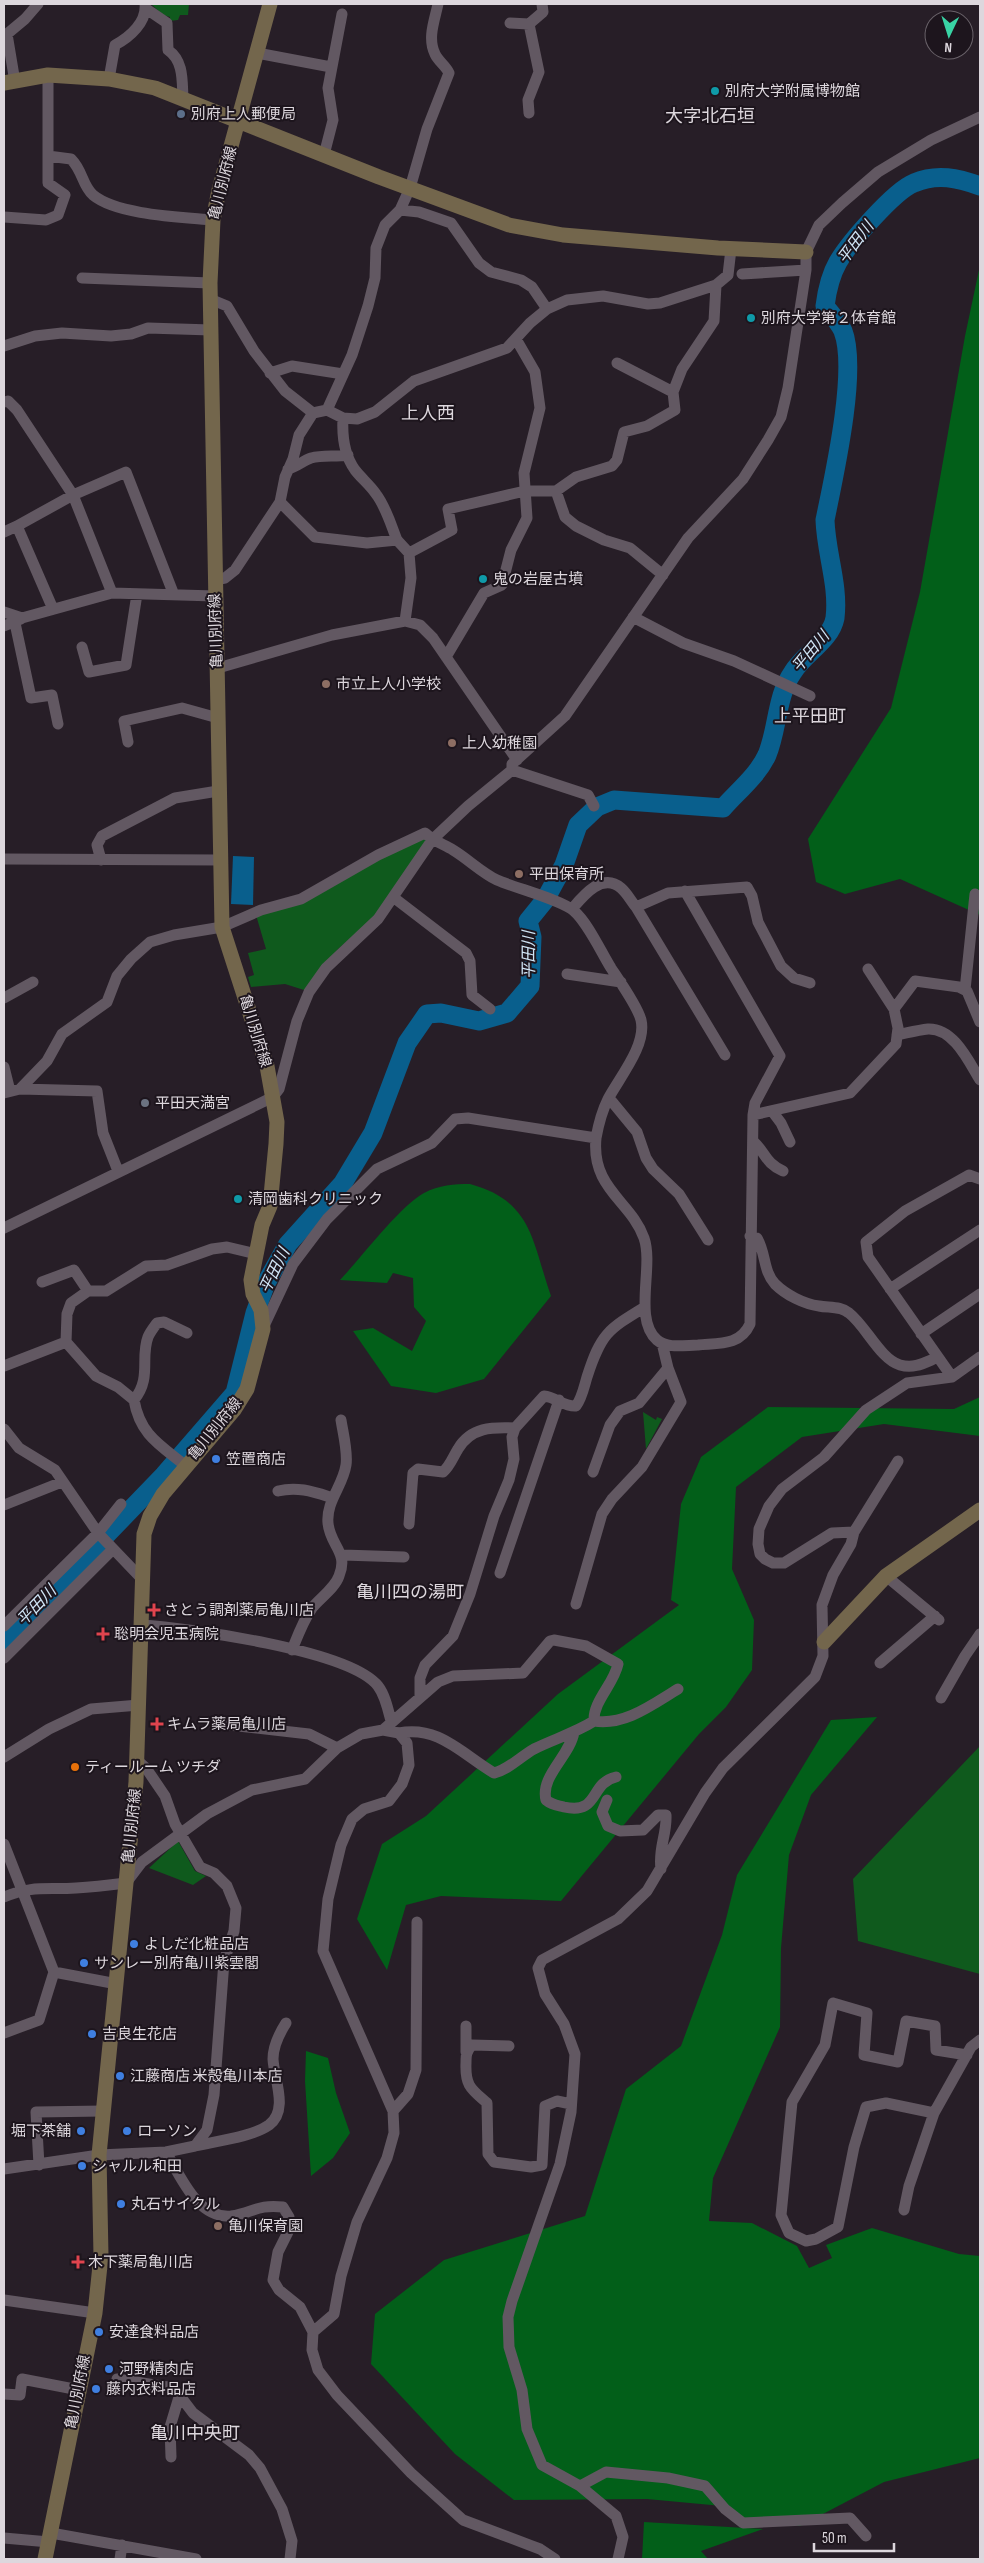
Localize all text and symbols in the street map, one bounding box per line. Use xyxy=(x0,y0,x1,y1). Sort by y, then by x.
north arrow xyxy=(924,10,974,60)
text: N xyxy=(944,39,952,56)
place label: 別府大学附属博物館 xyxy=(725,82,860,101)
marker: 別府大学附属博物館 xyxy=(709,85,721,97)
place label: 別府上人郵便局 xyxy=(191,105,296,124)
district label: 大字北石垣 xyxy=(665,106,755,127)
marker: 別府上人郵便局 xyxy=(175,108,187,120)
street label: 亀川別府線 xyxy=(205,144,241,222)
water label: 平田川 xyxy=(834,217,879,268)
place label: 別府大学第２体育館 xyxy=(761,309,896,328)
marker: 別府大学第２体育館 xyxy=(745,312,757,324)
district label: 上人西 xyxy=(401,403,455,424)
place label: 鬼の岩屋古墳 xyxy=(493,570,583,589)
marker: 鬼の岩屋古墳 xyxy=(477,573,489,585)
street label: 亀川別府線 xyxy=(205,593,227,669)
water label: 平田川 xyxy=(788,626,835,676)
place label: 市立上人小学校 xyxy=(336,675,441,694)
marker: 市立上人小学校 xyxy=(320,678,332,690)
district label: 上平田町 xyxy=(774,706,846,727)
place label: 上人幼稚園 xyxy=(462,734,537,753)
marker: 上人幼稚園 xyxy=(446,737,458,749)
place label: 平田保育所 xyxy=(529,865,604,884)
marker: 平田保育所 xyxy=(513,868,525,880)
water label: 平田川 xyxy=(520,929,539,979)
street label: 亀川別府線 xyxy=(235,992,275,1070)
place label: 平田天満宮 xyxy=(155,1094,230,1113)
marker: 平田天満宮 xyxy=(139,1097,151,1109)
place label: 清岡歯科クリニック xyxy=(248,1190,383,1209)
marker: 清岡歯科クリニック xyxy=(232,1193,244,1205)
water label: 平田川 xyxy=(256,1243,295,1297)
street label: 亀川別府線 xyxy=(184,1394,246,1464)
place label: 笠置商店 xyxy=(226,1450,286,1469)
marker: 笠置商店 xyxy=(210,1453,222,1465)
water label: 平田川 xyxy=(13,1581,62,1630)
district label: 亀川四の湯町 xyxy=(356,1582,464,1603)
place label: さとう調剤薬局亀川店 xyxy=(164,1601,314,1620)
marker: さとう調剤薬局亀川店 xyxy=(148,1604,160,1616)
place label: 聡明会児玉病院 xyxy=(114,1625,219,1644)
marker: 聡明会児玉病院 xyxy=(96,1627,110,1641)
place label: キムラ薬局亀川店 xyxy=(167,1715,286,1734)
marker: キムラ薬局亀川店 xyxy=(151,1718,163,1730)
place label: ティールーム ツチダ xyxy=(85,1758,221,1777)
marker: ティールーム ツチダ xyxy=(69,1761,81,1773)
street label: 亀川別府線 xyxy=(119,1788,145,1864)
place label: よしだ化粧品店 xyxy=(144,1935,249,1954)
marker: よしだ化粧品店 xyxy=(128,1938,140,1950)
place label: サンレー別府亀川紫雲閣 xyxy=(94,1954,259,1973)
marker: サンレー別府亀川紫雲閣 xyxy=(78,1957,90,1969)
place label: 吉良生花店 xyxy=(102,2025,177,2044)
marker: 吉良生花店 xyxy=(86,2028,98,2040)
place label: 江藤商店 米殻亀川本店 xyxy=(130,2067,282,2086)
marker: 江藤商店 米殻亀川本店 xyxy=(114,2070,126,2082)
place label: 堀下茶舗 xyxy=(11,2122,71,2141)
place label: ローソン xyxy=(137,2122,197,2141)
marker: 堀下茶舗 xyxy=(75,2125,87,2137)
marker: ローソン xyxy=(121,2125,133,2137)
place label: シャルル和田 xyxy=(92,2157,182,2176)
marker: シャルル和田 xyxy=(76,2160,88,2172)
place label: 丸石サイクル xyxy=(131,2195,220,2214)
marker: 丸石サイクル xyxy=(115,2198,127,2210)
place label: 亀川保育園 xyxy=(228,2217,303,2236)
marker: 亀川保育園 xyxy=(212,2220,224,2232)
place label: 木下薬局亀川店 xyxy=(88,2253,193,2272)
marker: 木下薬局亀川店 xyxy=(72,2256,84,2268)
place label: 安達食料品店 xyxy=(109,2323,199,2342)
marker: 安達食料品店 xyxy=(93,2326,105,2338)
street label: 亀川別府線 xyxy=(62,2353,94,2431)
place label: 河野精肉店 xyxy=(119,2360,194,2379)
marker: 河野精肉店 xyxy=(103,2363,115,2375)
place label: 藤内衣料品店 xyxy=(106,2380,196,2399)
marker: 藤内衣料品店 xyxy=(90,2383,102,2395)
district label: 亀川中央町 xyxy=(150,2423,240,2444)
scale bar xyxy=(814,2520,894,2552)
text: 50 m xyxy=(822,2529,847,2548)

